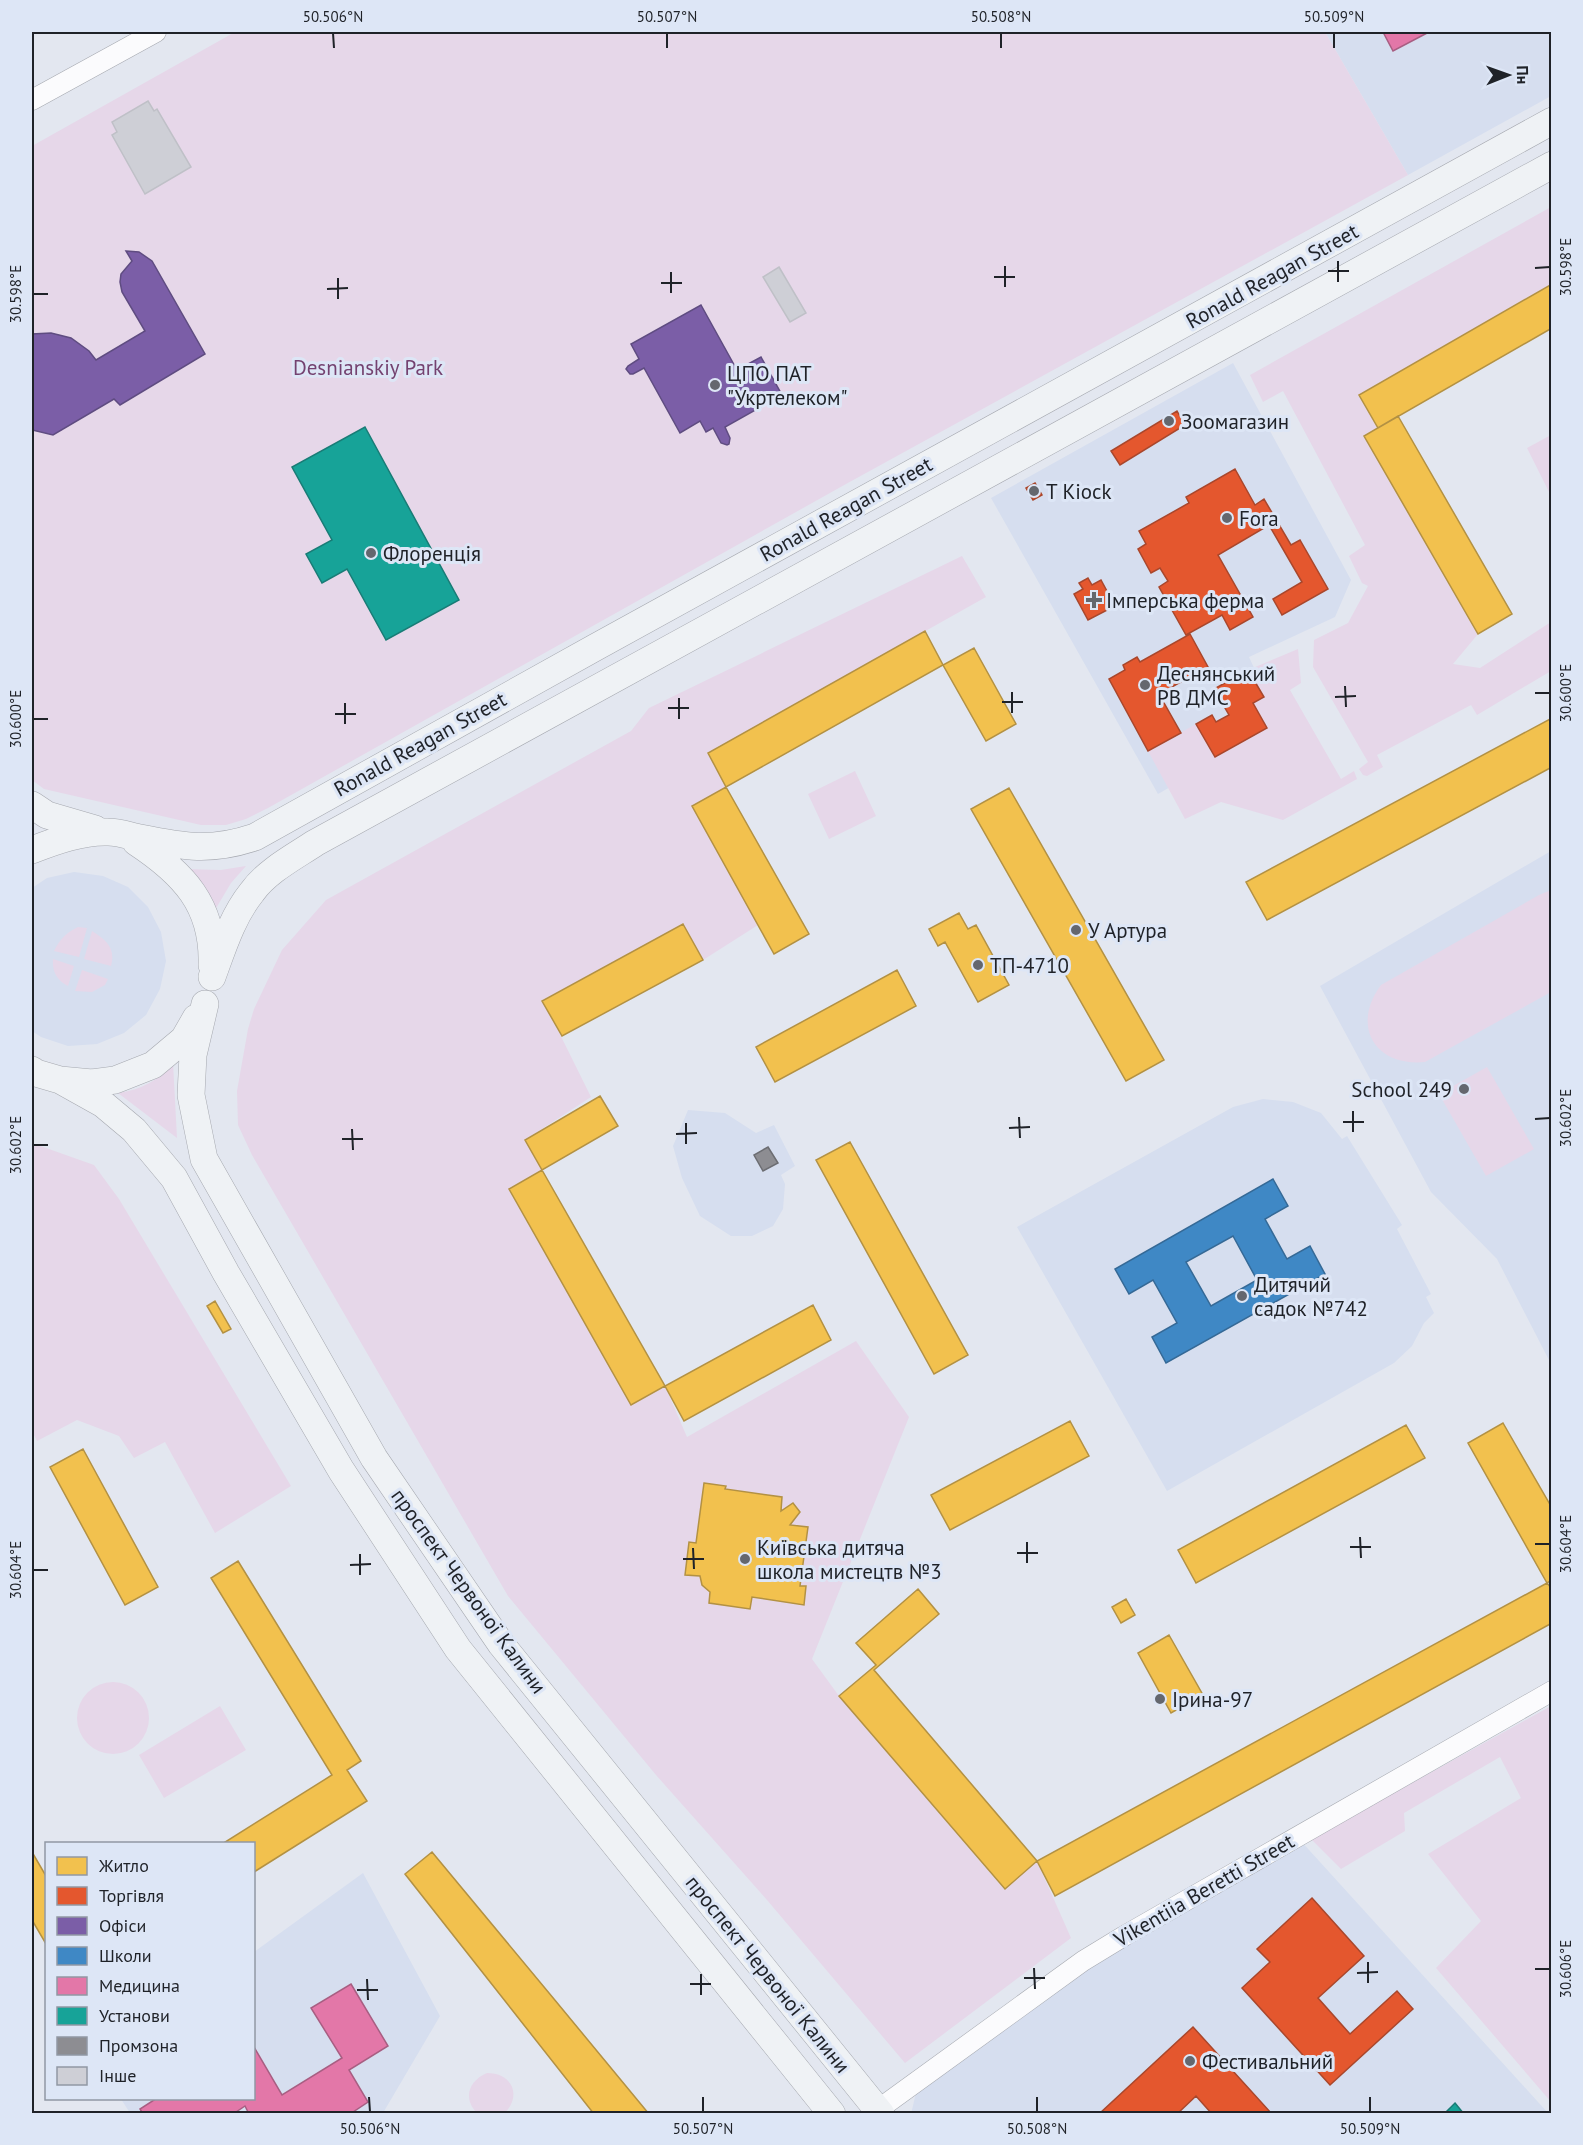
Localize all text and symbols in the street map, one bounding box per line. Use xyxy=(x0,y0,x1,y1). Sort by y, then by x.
text: 50.506°N xyxy=(303,7,363,26)
text: 50.507°N xyxy=(637,7,697,26)
text: 50.508°N xyxy=(971,7,1031,26)
text: 50.509°N xyxy=(1304,7,1364,26)
north arrow xyxy=(1478,45,1538,105)
text: Пн xyxy=(1513,65,1533,84)
street label: Ronald Reagan Street xyxy=(1181,217,1363,335)
text: 30.598°E xyxy=(1556,238,1575,296)
text: 30.598°E xyxy=(6,265,25,323)
park label: Desnianskiy Park xyxy=(293,354,443,381)
place label: ЦПО ПАТ "Укртелеком" xyxy=(727,360,847,411)
marker: ЦПО ПАТ "Укртелеком" xyxy=(708,378,722,392)
place label: Зоомагазин xyxy=(1181,408,1289,435)
marker: Зоомагазин xyxy=(1162,414,1176,428)
street label: Ronald Reagan Street xyxy=(755,450,937,568)
place label: T Kiock xyxy=(1046,478,1112,505)
marker: T Kiock xyxy=(1027,484,1041,498)
place label: Fora xyxy=(1239,505,1279,532)
marker: Fora xyxy=(1220,511,1234,525)
place label: Флоренція xyxy=(383,540,481,567)
marker: Флоренція xyxy=(364,546,378,560)
place label: Імперська ферма xyxy=(1106,587,1264,614)
marker: Імперська ферма xyxy=(1087,593,1101,607)
place label: Деснянський РВ ДМС xyxy=(1157,660,1275,711)
text: 30.600°E xyxy=(1556,664,1575,722)
marker: Деснянський РВ ДМС xyxy=(1138,678,1152,692)
street label: Ronald Reagan Street xyxy=(329,685,511,803)
text: 30.600°E xyxy=(6,690,25,748)
place label: У Артура xyxy=(1088,917,1167,944)
marker: У Артура xyxy=(1069,923,1083,937)
place label: ТП-4710 xyxy=(990,952,1069,979)
marker: ТП-4710 xyxy=(971,958,985,972)
place label: School 249 xyxy=(1351,1076,1452,1103)
marker: School 249 xyxy=(1457,1082,1471,1096)
text: 30.602°E xyxy=(1556,1089,1575,1147)
text: 30.602°E xyxy=(6,1116,25,1174)
place label: Дитячий садок №742 xyxy=(1254,1271,1368,1322)
marker: Дитячий садок №742 xyxy=(1235,1289,1249,1303)
street label: проспект Червоної Калини xyxy=(385,1483,553,1699)
text: 30.604°E xyxy=(1556,1515,1575,1573)
place label: Київська дитяча школа мистецтв №3 xyxy=(757,1534,942,1585)
text: 30.604°E xyxy=(6,1541,25,1599)
marker: Київська дитяча школа мистецтв №3 xyxy=(738,1552,752,1566)
place label: Ірина-97 xyxy=(1172,1686,1253,1713)
marker: Ірина-97 xyxy=(1153,1692,1167,1706)
street label: Vikentiia Beretti Street xyxy=(1108,1827,1299,1953)
legend xyxy=(45,1842,255,2100)
text: Житло xyxy=(98,1854,149,1877)
street label: проспект Червоної Калини xyxy=(680,1869,856,2079)
text: Торгівля xyxy=(99,1884,164,1907)
text: Офіси xyxy=(99,1914,146,1937)
text: 30.606°E xyxy=(1556,1940,1575,1998)
text: Школи xyxy=(99,1944,152,1967)
text: Медицина xyxy=(99,1974,180,1997)
text: Установи xyxy=(99,2004,170,2027)
text: Промзона xyxy=(99,2034,178,2057)
place label: Фестивальний xyxy=(1202,2048,1333,2075)
marker: Фестивальний xyxy=(1183,2054,1197,2068)
text: Інше xyxy=(99,2064,136,2087)
text: 50.506°N xyxy=(340,2119,400,2138)
text: 50.507°N xyxy=(673,2119,733,2138)
text: 50.508°N xyxy=(1007,2119,1067,2138)
text: 50.509°N xyxy=(1340,2119,1400,2138)

